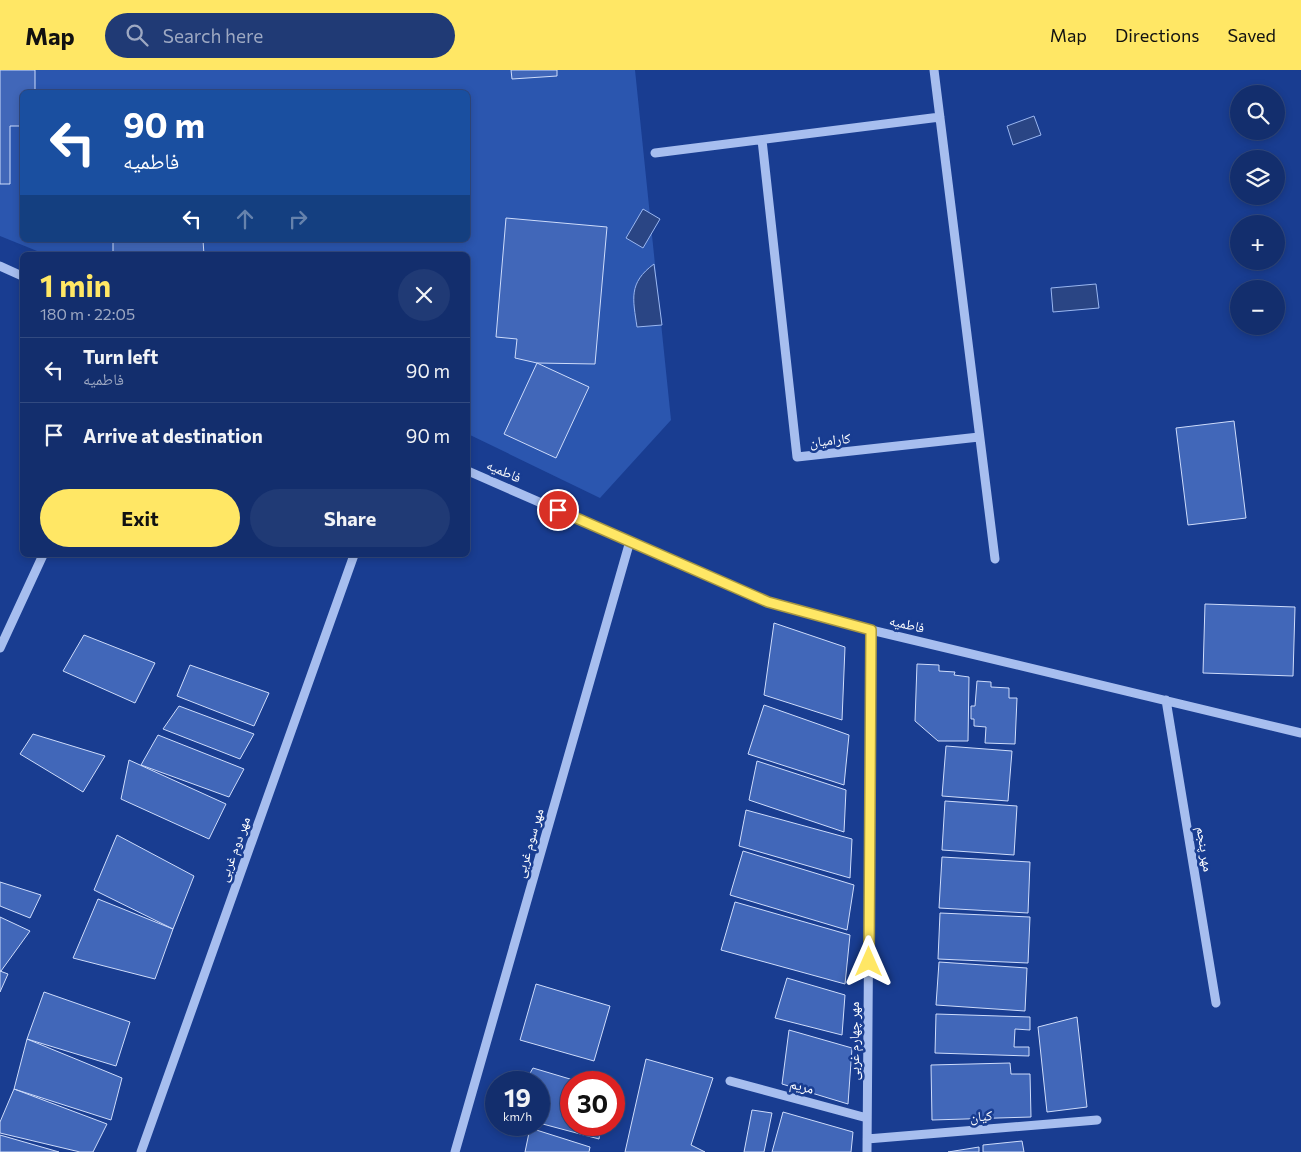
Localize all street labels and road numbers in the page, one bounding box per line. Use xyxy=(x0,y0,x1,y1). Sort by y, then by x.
street label: کارامیان xyxy=(809,429,852,451)
street label: فاطمیه xyxy=(484,455,524,486)
street label: فاطمیه xyxy=(888,611,927,636)
street label: مهر سوم غربی xyxy=(510,806,548,880)
street label: مهر دوم غربی xyxy=(214,814,255,884)
street label: مهر پنجم xyxy=(1192,825,1217,873)
street label: مهر چهارم غربی xyxy=(845,1002,864,1080)
street label: مریم xyxy=(788,1074,816,1099)
street label: کیان xyxy=(969,1106,993,1126)

